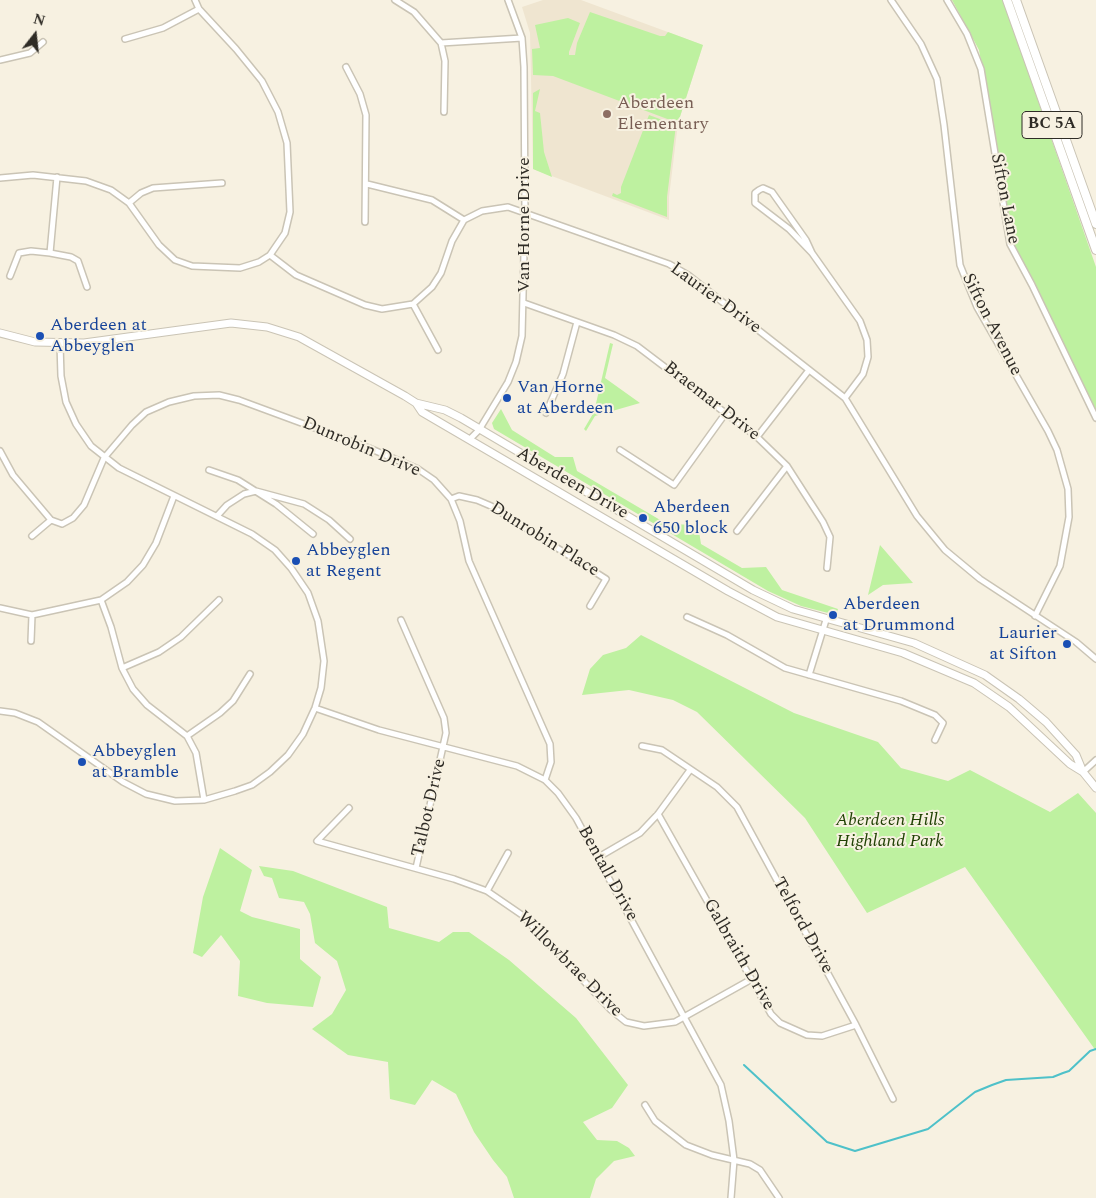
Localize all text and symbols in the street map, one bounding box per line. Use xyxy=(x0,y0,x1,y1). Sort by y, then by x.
text: N xyxy=(31,8,48,32)
north arrow xyxy=(10,10,60,60)
place label: Aberdeen Elementary xyxy=(617,93,708,136)
marker: Aberdeen Elementary xyxy=(601,108,613,120)
road number: BC 5A xyxy=(1022,112,1082,138)
street label: Sifton Lane xyxy=(985,152,1023,246)
street label: Van Horne Drive xyxy=(514,157,536,293)
street label: Laurier Drive xyxy=(665,259,765,339)
street label: Sifton Avenue xyxy=(956,270,1026,380)
place label: Aberdeen at Abbeyglen xyxy=(50,315,147,358)
marker: Aberdeen at Abbeyglen xyxy=(34,330,46,342)
street label: Braemar Drive xyxy=(658,358,764,446)
place label: Van Horne at Aberdeen xyxy=(517,377,614,419)
marker: Van Horne at Aberdeen xyxy=(501,392,513,404)
street label: Dunrobin Drive xyxy=(299,413,423,483)
street label: Aberdeen Drive xyxy=(512,443,632,525)
place label: Aberdeen 650 block xyxy=(653,497,730,540)
street label: Dunrobin Place xyxy=(485,498,603,582)
marker: Aberdeen 650 block xyxy=(637,512,649,524)
place label: Abbeyglen at Regent xyxy=(306,540,391,582)
marker: Abbeyglen at Regent xyxy=(290,555,302,567)
place label: Aberdeen at Drummond xyxy=(843,594,955,636)
marker: Aberdeen at Drummond xyxy=(827,609,839,621)
place label: Laurier at Sifton xyxy=(989,623,1057,666)
marker: Laurier at Sifton xyxy=(1061,638,1073,650)
place label: Abbeyglen at Bramble xyxy=(92,741,179,784)
marker: Abbeyglen at Bramble xyxy=(76,756,88,768)
street label: Talbot Drive xyxy=(408,757,452,859)
park label: Aberdeen Hills Highland Park xyxy=(836,810,944,852)
street label: Bentall Drive xyxy=(572,823,642,925)
street label: Telford Drive xyxy=(767,874,837,978)
street label: Galbraith Drive xyxy=(697,895,779,1015)
street label: Willowbrae Drive xyxy=(512,908,626,1022)

